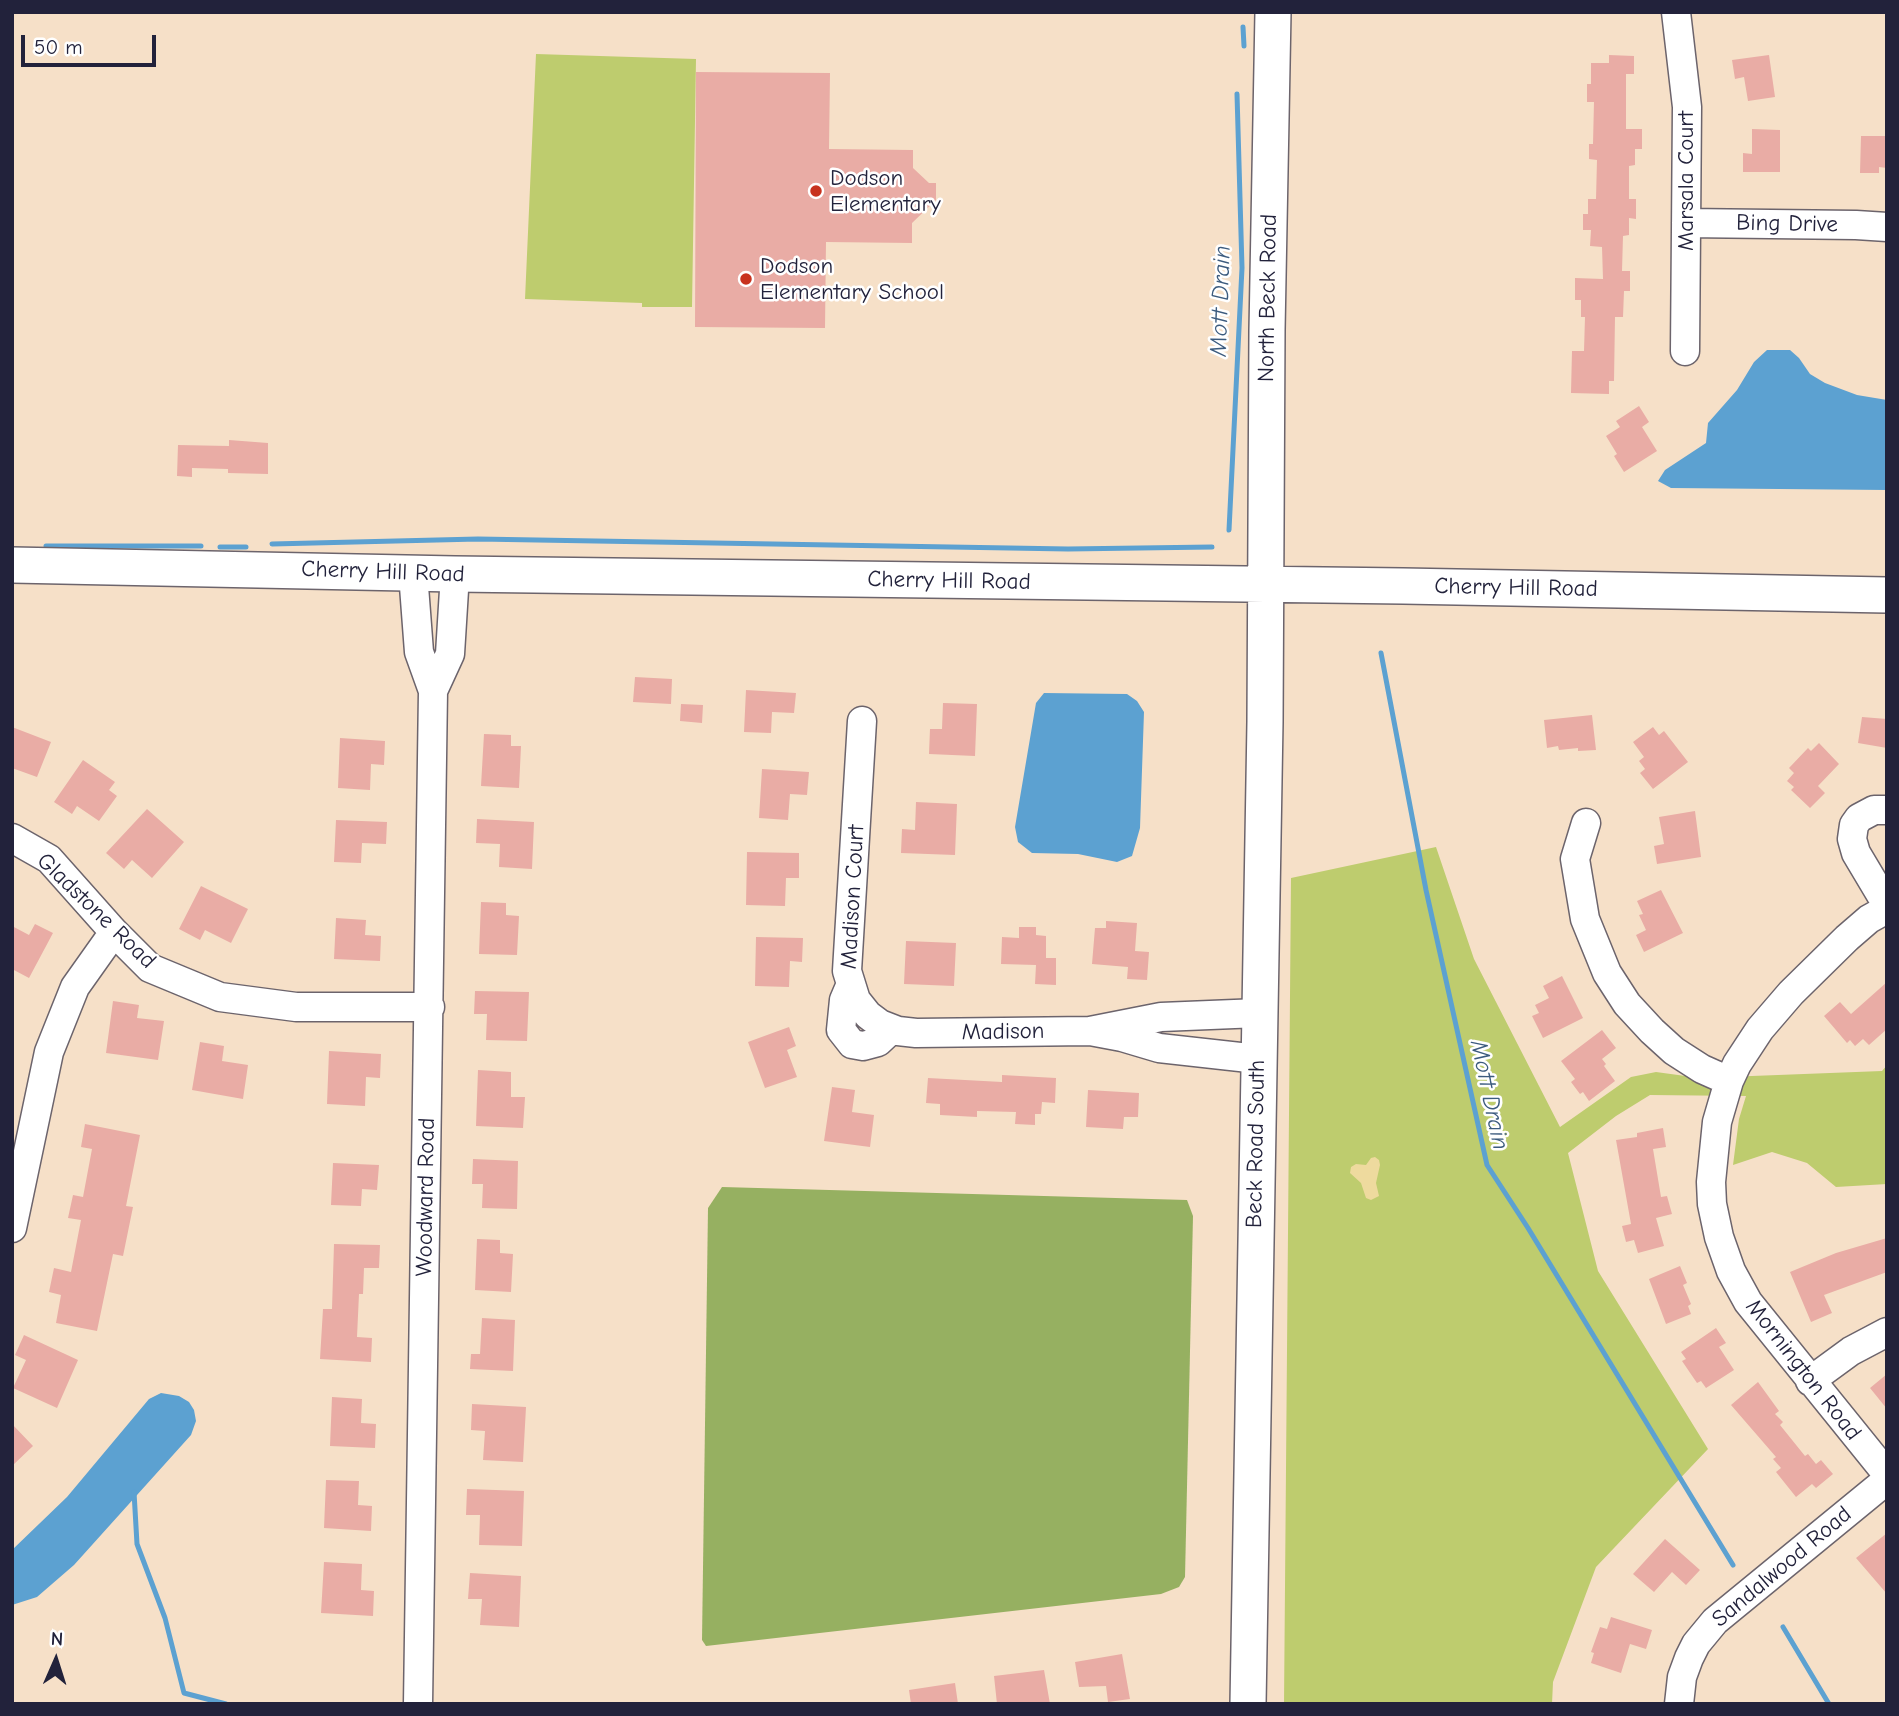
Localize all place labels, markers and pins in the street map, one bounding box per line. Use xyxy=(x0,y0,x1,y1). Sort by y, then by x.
place label: Dodson Elementary xyxy=(830,164,941,218)
marker: Dodson Elementary xyxy=(808,183,824,199)
place label: Dodson Elementary School xyxy=(760,252,944,306)
marker: Dodson Elementary School xyxy=(738,271,754,287)

